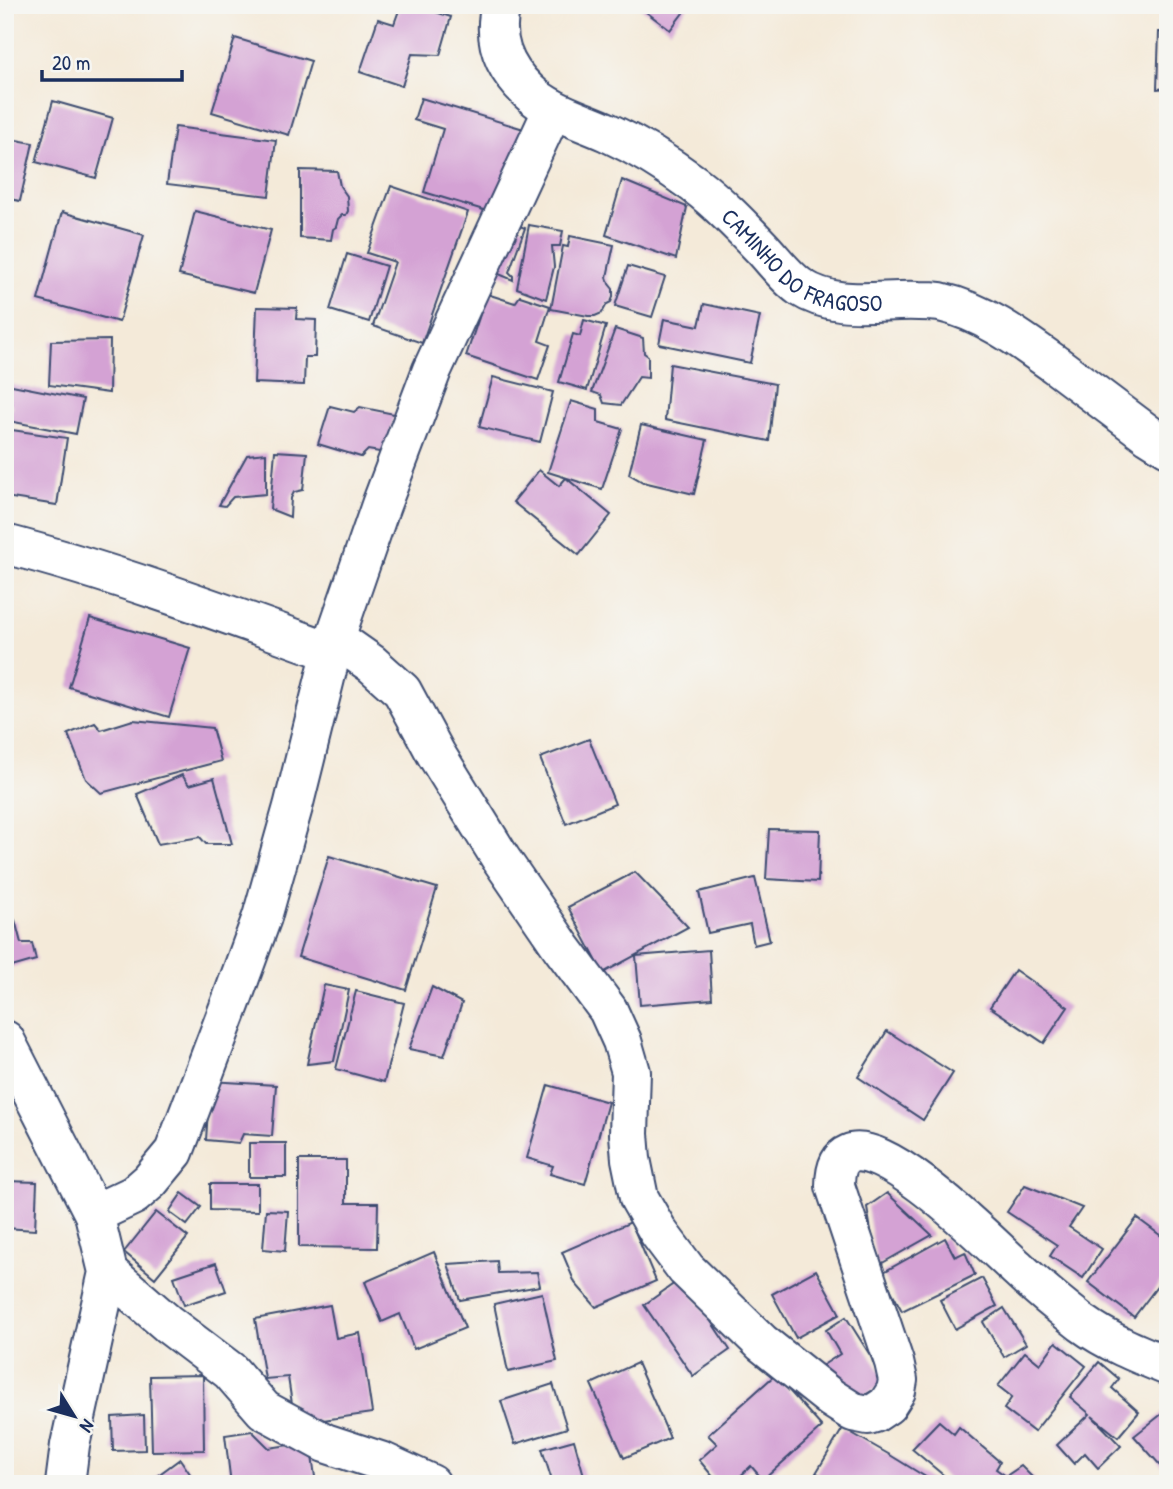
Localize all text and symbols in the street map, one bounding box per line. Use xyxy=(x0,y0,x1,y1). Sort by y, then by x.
scale bar xyxy=(42,38,182,82)
text: 20 m xyxy=(52,48,90,77)
street label: CAMINHO DO FRAGOSO xyxy=(715,201,883,318)
north arrow xyxy=(38,1380,108,1450)
text: N xyxy=(74,1414,101,1438)

